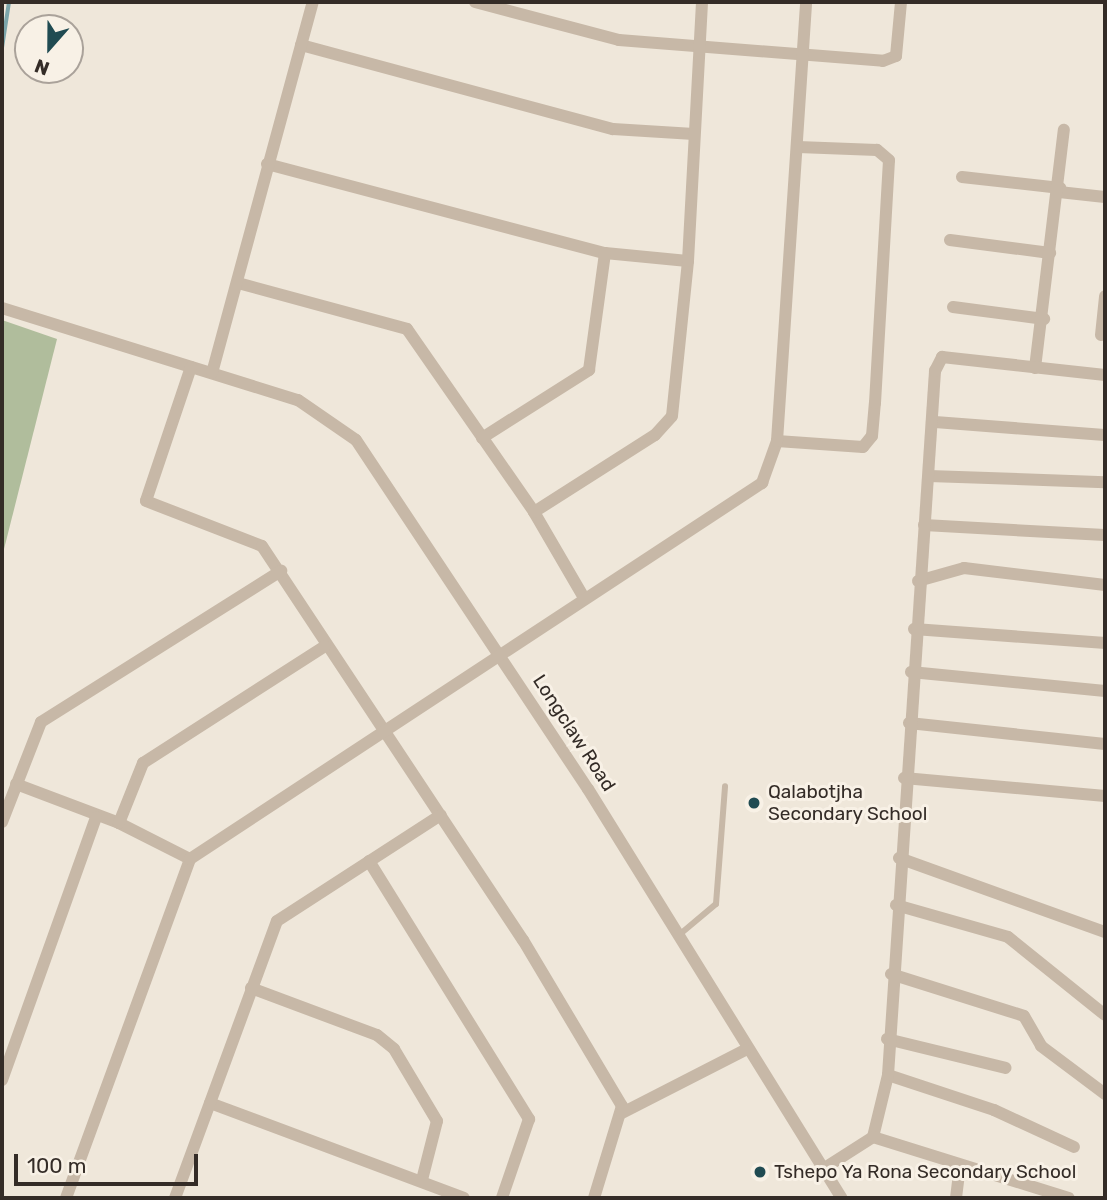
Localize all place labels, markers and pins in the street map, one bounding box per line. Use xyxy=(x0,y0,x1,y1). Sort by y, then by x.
place label: Qalabotjha Secondary School xyxy=(768,781,928,825)
marker: Qalabotjha Secondary School xyxy=(746,795,762,811)
place label: Tshepo Ya Rona Secondary School xyxy=(774,1161,1077,1183)
marker: Tshepo Ya Rona Secondary School xyxy=(752,1164,768,1180)

